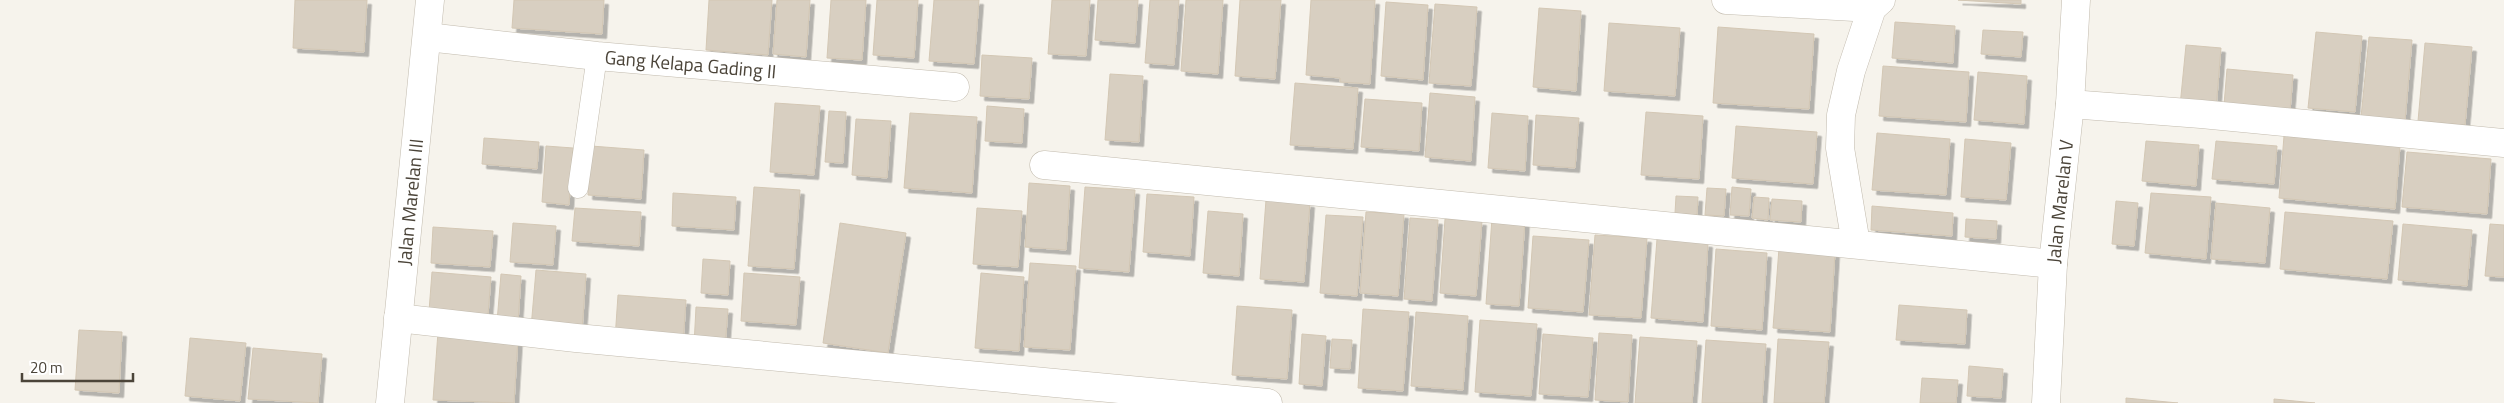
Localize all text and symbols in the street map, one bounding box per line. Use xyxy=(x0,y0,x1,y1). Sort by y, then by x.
street label: Gang Kelapa Gading II xyxy=(604,42,778,85)
street label: Jalan Marelan III xyxy=(389,137,430,267)
street label: Jalan Marelan V xyxy=(2038,138,2080,265)
scale bar xyxy=(22,350,134,382)
text: 20 m xyxy=(30,356,63,379)

